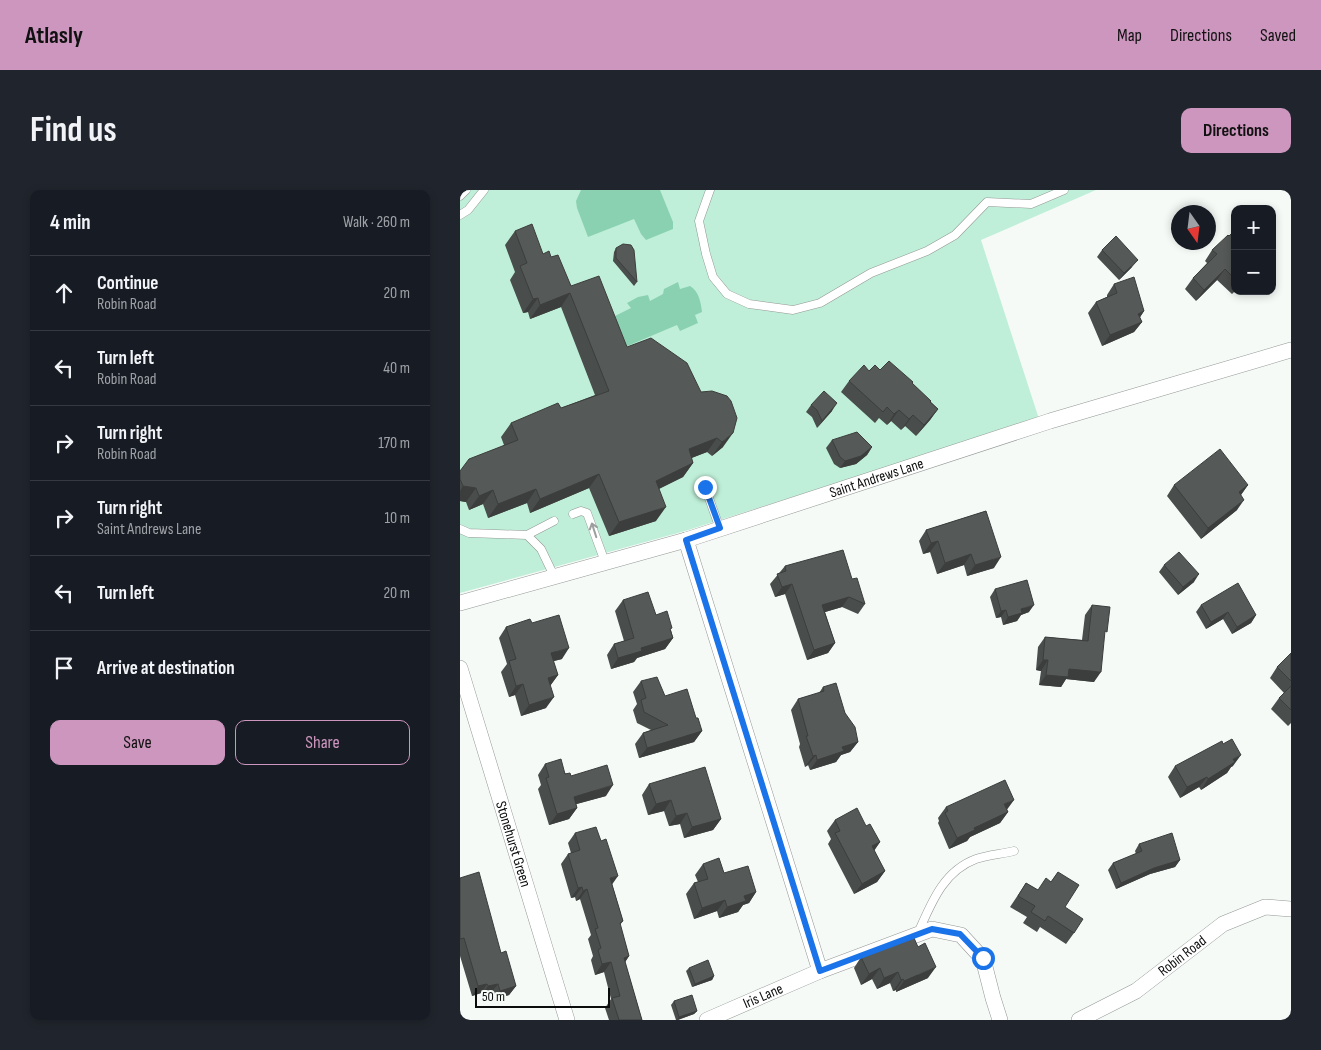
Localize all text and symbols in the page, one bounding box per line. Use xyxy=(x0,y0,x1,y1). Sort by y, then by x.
text: Atlasly xyxy=(25,21,83,50)
text: Map xyxy=(1117,25,1142,46)
text: Directions xyxy=(1170,25,1232,46)
text: Saved xyxy=(1260,25,1296,46)
button: Directions xyxy=(1181,108,1291,153)
text: Find us xyxy=(30,109,117,152)
north arrow xyxy=(1171,205,1216,250)
map controls xyxy=(1231,205,1276,295)
button: + xyxy=(1231,205,1276,250)
text: 4 min xyxy=(50,210,91,235)
text: Walk · 260 m xyxy=(343,213,410,232)
button: − xyxy=(1231,250,1276,295)
text: Continue xyxy=(97,272,158,295)
icon: ahead xyxy=(50,279,78,307)
text: 20 m xyxy=(383,284,410,303)
text: Robin Road xyxy=(97,295,157,314)
text: Turn left xyxy=(97,347,154,370)
icon: left xyxy=(50,354,78,382)
text: 40 m xyxy=(383,359,410,378)
text: Robin Road xyxy=(97,370,157,389)
text: Turn right xyxy=(97,422,162,445)
icon: right xyxy=(50,429,78,457)
text: 170 m xyxy=(378,434,410,453)
text: Robin Road xyxy=(97,445,157,464)
street label: Saint Andrews Lane xyxy=(827,453,926,502)
route end xyxy=(694,476,717,499)
text: Turn right xyxy=(97,497,162,520)
icon: right xyxy=(50,504,78,532)
text: 10 m xyxy=(384,509,410,528)
text: Saint Andrews Lane xyxy=(97,520,201,539)
one-way arrow xyxy=(589,523,598,538)
icon: left xyxy=(50,579,78,607)
text: Turn left xyxy=(97,582,154,605)
text: 20 m xyxy=(383,584,410,603)
icon: arrive xyxy=(50,654,78,682)
text: Arrive at destination xyxy=(97,657,235,680)
button: Save xyxy=(50,720,225,765)
button: Share xyxy=(235,720,410,765)
street label: Stonehurst Green xyxy=(492,799,536,889)
street label: Robin Road xyxy=(1154,931,1210,980)
route start xyxy=(972,947,995,970)
street label: Iris Lane xyxy=(740,979,786,1013)
scale bar xyxy=(475,985,610,1008)
text: 50 m xyxy=(482,988,505,1005)

